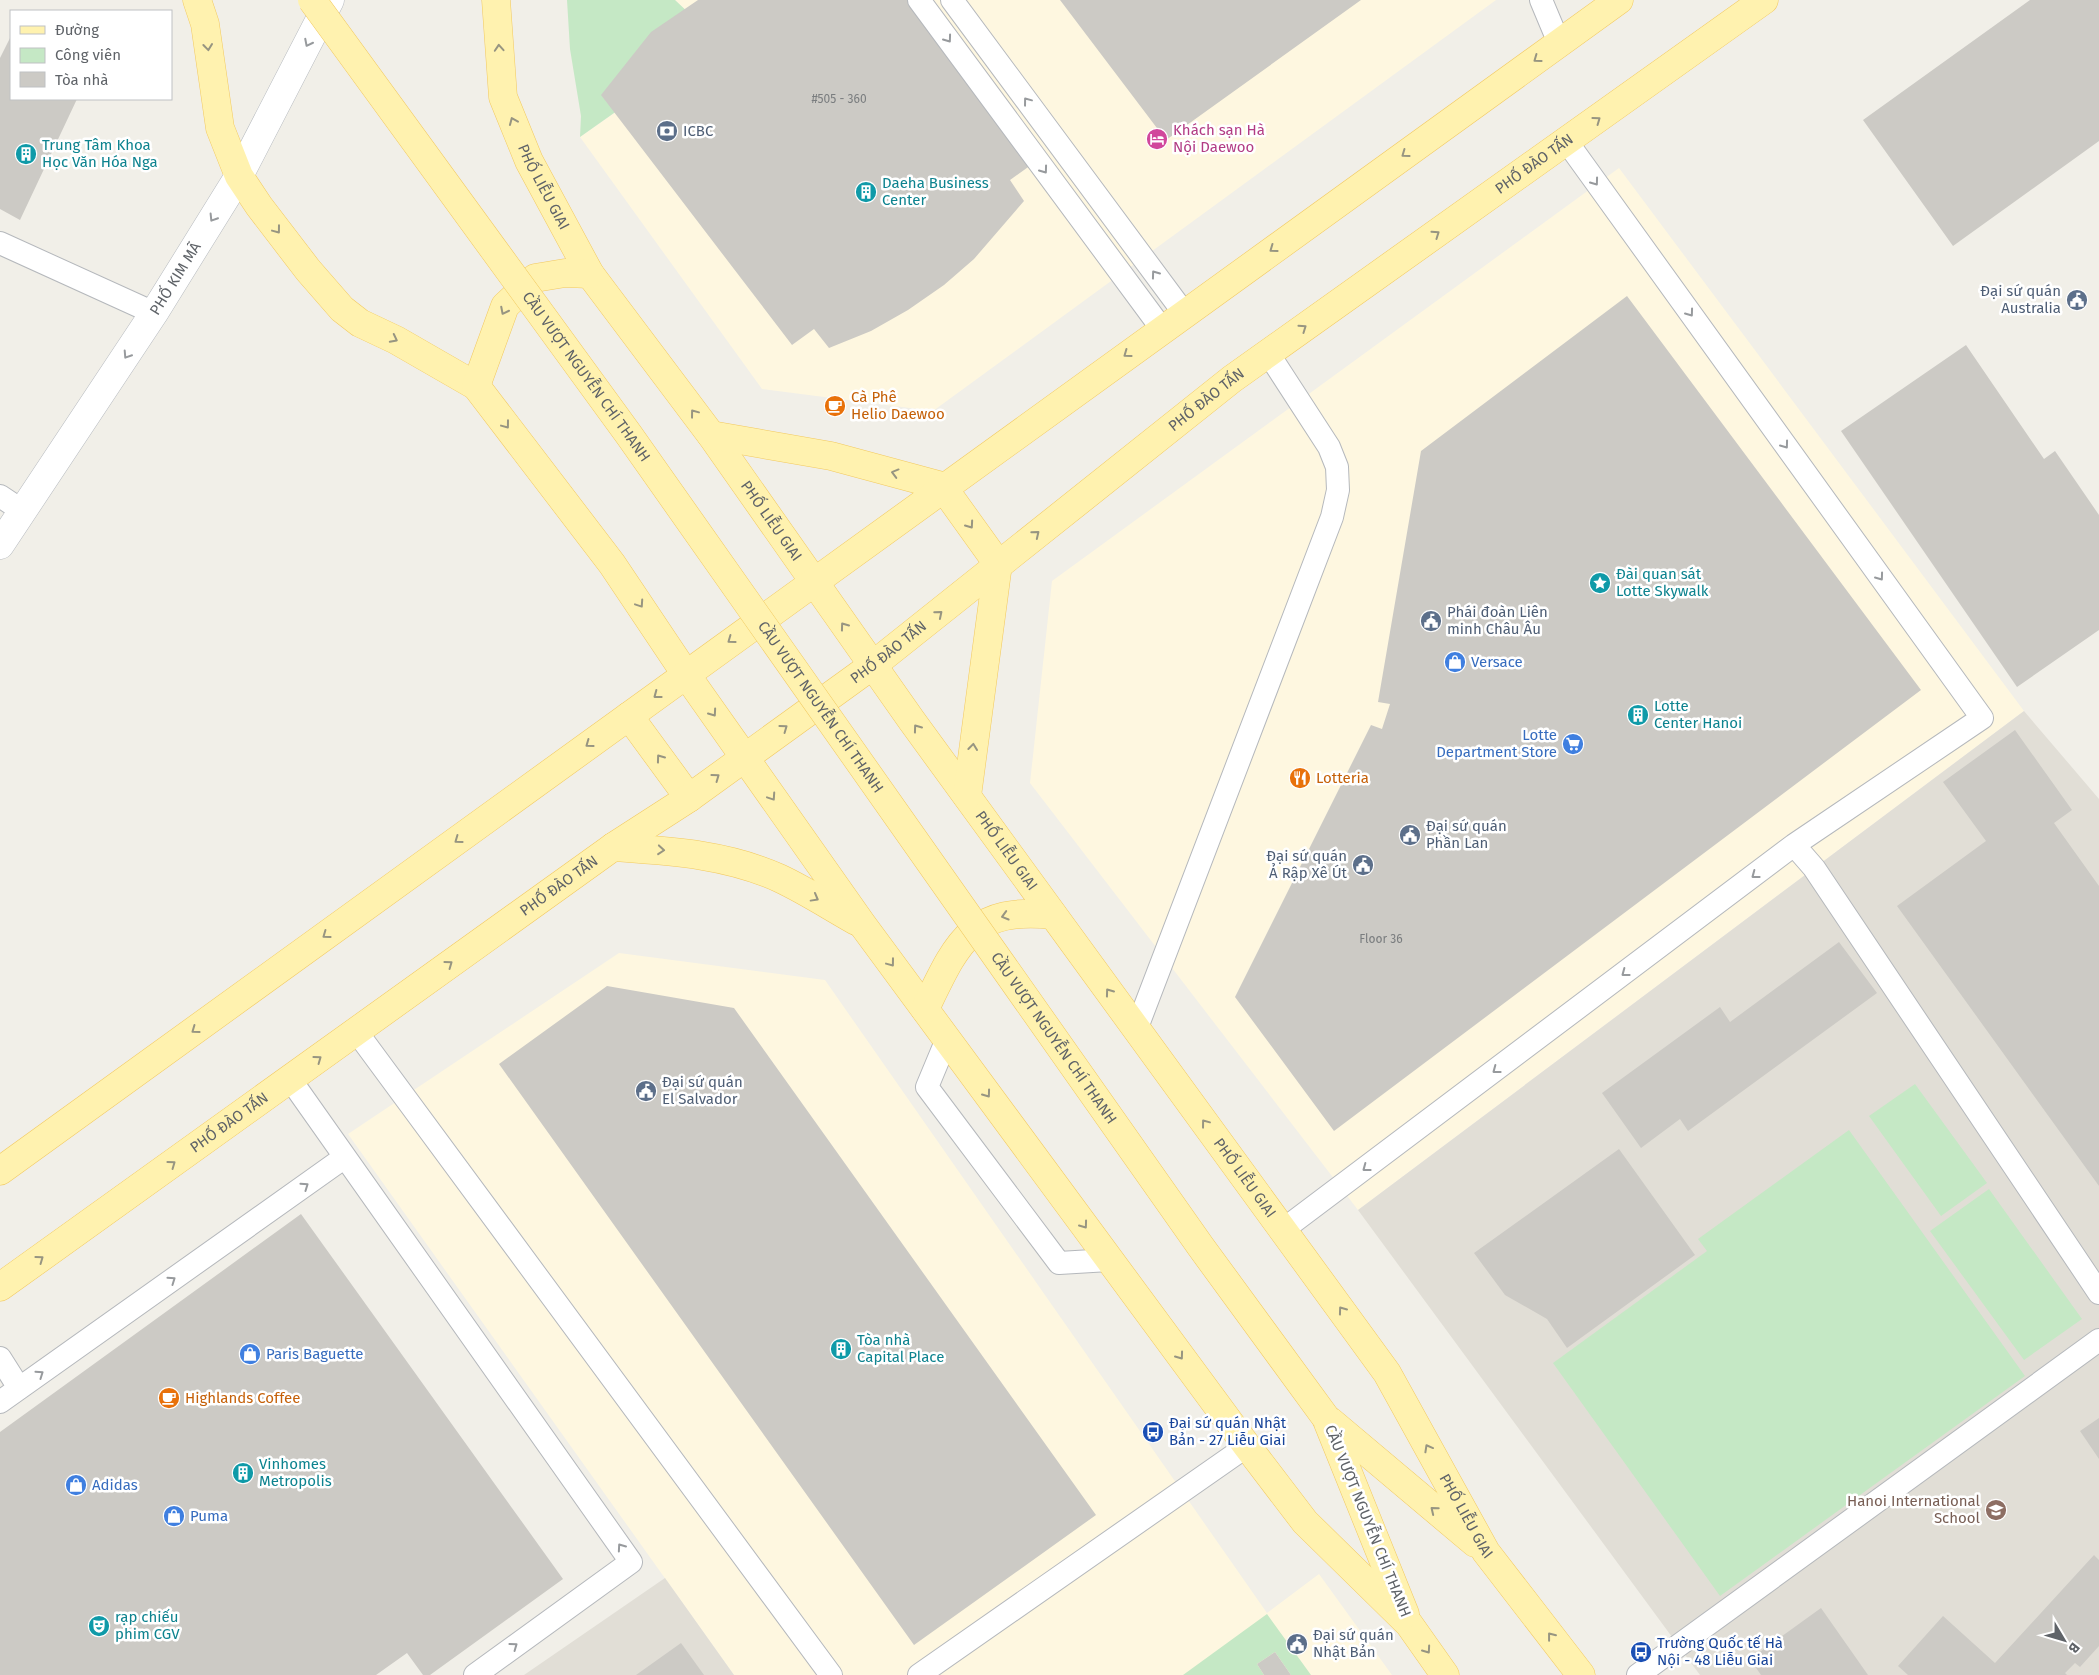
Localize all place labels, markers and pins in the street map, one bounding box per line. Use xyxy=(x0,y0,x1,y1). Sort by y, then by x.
bank icon: ICBC xyxy=(655,119,679,143)
place label: Khách sạn Hà Nội Daewoo xyxy=(1173,121,1265,156)
place label: ICBC xyxy=(683,122,714,140)
hotel icon: Khách sạn Hà Nội Daewoo xyxy=(1145,127,1169,151)
place label: Trung Tâm Khoa Học Văn Hóa Nga xyxy=(42,136,158,171)
building icon: Trung Tâm Khoa Học Văn Hóa Nga xyxy=(14,142,38,166)
place label: Daeha Business Center xyxy=(882,174,989,209)
building icon: Daeha Business Center xyxy=(854,180,878,204)
place label: Đại sứ quán Australia xyxy=(1980,282,2061,317)
public building icon: Đại sứ quán Australia xyxy=(2065,288,2089,312)
place label: Cà Phê Helio Daewoo xyxy=(851,388,945,423)
cafe icon: Cà Phê Helio Daewoo xyxy=(823,394,847,418)
place label: Đài quan sát Lotte Skywalk xyxy=(1616,565,1709,600)
place icon: Đài quan sát Lotte Skywalk xyxy=(1588,571,1612,595)
place label: Phái đoàn Liên minh Châu Âu xyxy=(1447,603,1548,638)
public building icon: Phái đoàn Liên minh Châu Âu xyxy=(1419,609,1443,633)
shop icon: Versace xyxy=(1443,650,1467,674)
place label: Versace xyxy=(1471,653,1523,671)
place label: Lotte Center Hanoi xyxy=(1654,697,1742,732)
building icon: Lotte Center Hanoi xyxy=(1626,703,1650,727)
place label: Lotte Department Store xyxy=(1436,726,1557,761)
supermarket icon: Lotte Department Store xyxy=(1561,732,1585,756)
restaurant icon: Lotteria xyxy=(1288,766,1312,790)
place label: Lotteria xyxy=(1316,769,1369,787)
place label: Đại sứ quán Phần Lan xyxy=(1426,817,1507,852)
public building icon: Đại sứ quán Phần Lan xyxy=(1398,823,1422,847)
place label: Đại sứ quán Ả Rập Xê Út xyxy=(1266,847,1348,882)
public building icon: Đại sứ quán Ả Rập Xê Út xyxy=(1351,853,1375,877)
place label: Đại sứ quán El Salvador xyxy=(662,1073,743,1108)
public building icon: Đại sứ quán El Salvador xyxy=(634,1079,658,1103)
place label: Tòa nhà Capital Place xyxy=(857,1331,944,1366)
building icon: Tòa nhà Capital Place xyxy=(829,1337,853,1361)
shop icon: Paris Baguette xyxy=(238,1342,262,1366)
place label: Paris Baguette xyxy=(266,1345,364,1363)
cafe icon: Highlands Coffee xyxy=(157,1386,181,1410)
place label: Highlands Coffee xyxy=(185,1389,300,1407)
place label: Đại sứ quán Nhật Bản - 27 Liễu Giai xyxy=(1169,1414,1287,1449)
bus stop icon: Đại sứ quán Nhật Bản - 27 Liễu Giai xyxy=(1141,1420,1165,1444)
place label: Vinhomes Metropolis xyxy=(259,1455,332,1490)
building icon: Vinhomes Metropolis xyxy=(231,1461,255,1485)
shop icon: Adidas xyxy=(64,1473,88,1497)
place label: Adidas xyxy=(92,1476,138,1494)
place label: Hanoi International School xyxy=(1847,1492,1981,1527)
school or university icon: Hanoi International School xyxy=(1984,1498,2008,1522)
shop icon: Puma xyxy=(162,1504,186,1528)
place label: Puma xyxy=(190,1507,228,1525)
place label: rạp chiếu phim CGV xyxy=(115,1608,180,1643)
theatre icon: rạp chiếu phim CGV xyxy=(87,1614,111,1638)
place label: Đại sứ quán Nhật Bản xyxy=(1313,1626,1394,1661)
public building icon: Đại sứ quán Nhật Bản xyxy=(1285,1632,1309,1656)
place label: Trường Quốc tế Hà Nội - 48 Liễu Giai xyxy=(1657,1634,1783,1669)
bus stop icon: Trường Quốc tế Hà Nội - 48 Liễu Giai xyxy=(1629,1640,1653,1664)

